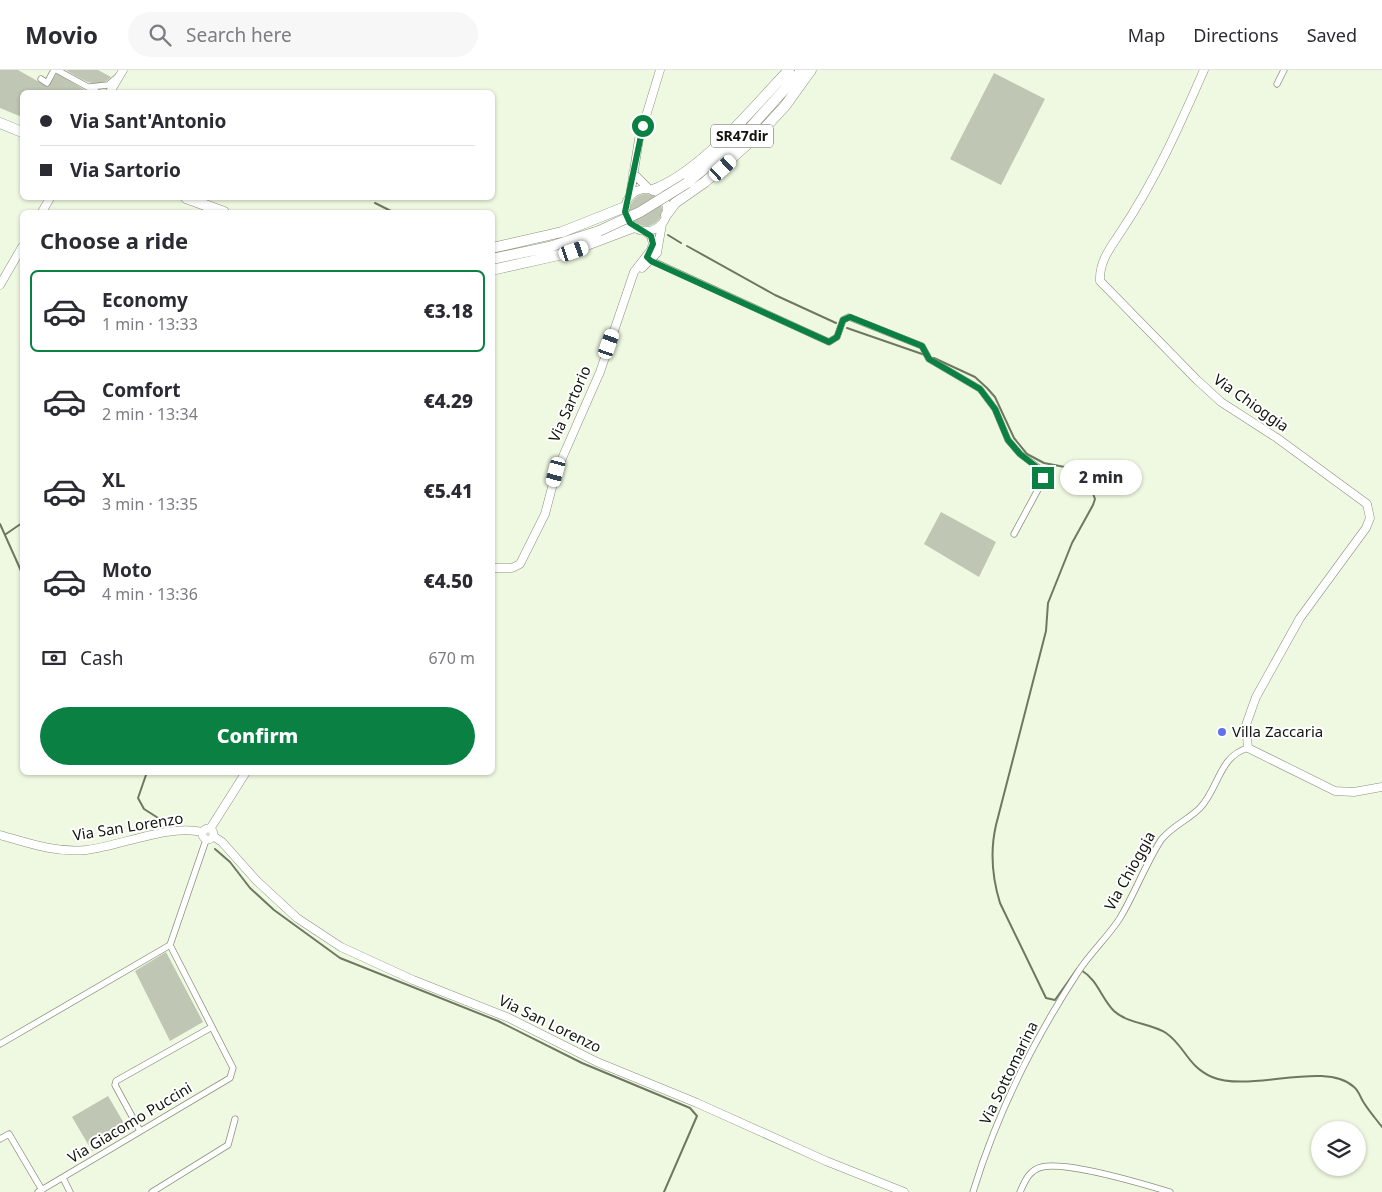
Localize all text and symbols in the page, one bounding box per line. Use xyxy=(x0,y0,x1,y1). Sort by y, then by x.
search box xyxy=(128,12,478,57)
text: Movio xyxy=(25,18,98,51)
icon: search xyxy=(146,21,174,49)
text: Search here xyxy=(186,22,292,48)
text: Map xyxy=(1128,23,1165,47)
text: Directions xyxy=(1193,23,1279,47)
text: Saved xyxy=(1307,23,1357,47)
text: Via Sant'Antonio xyxy=(70,108,226,134)
route start xyxy=(632,115,654,137)
road number: SR47dir xyxy=(711,124,773,148)
car xyxy=(706,152,739,184)
text: Via Sartorio xyxy=(70,157,181,183)
text: Choose a ride xyxy=(40,225,188,255)
car xyxy=(557,239,590,263)
text: Economy xyxy=(102,287,188,313)
icon: car xyxy=(42,289,87,334)
text: €3.18 xyxy=(424,298,473,324)
text: 1 min · 13:33 xyxy=(102,313,198,335)
car xyxy=(597,327,620,361)
street label: Via Sartorio xyxy=(543,362,595,445)
street label: Via Chioggia xyxy=(1210,369,1293,436)
text: Comfort xyxy=(102,377,181,403)
icon: car xyxy=(42,379,87,424)
text: €4.29 xyxy=(424,388,473,414)
text: 2 min · 13:34 xyxy=(102,403,198,425)
car xyxy=(544,456,567,488)
callout: 2 min xyxy=(1060,460,1143,496)
text: 2 min xyxy=(1079,466,1123,488)
text: XL xyxy=(102,467,125,493)
route end xyxy=(1032,467,1054,489)
icon: car xyxy=(42,469,87,514)
text: €5.41 xyxy=(424,478,473,504)
text: 3 min · 13:35 xyxy=(102,493,198,515)
text: Moto xyxy=(102,557,152,583)
icon: car xyxy=(42,559,87,604)
text: €4.50 xyxy=(424,568,473,594)
text: 4 min · 13:36 xyxy=(102,583,198,605)
icon: cash xyxy=(40,644,68,672)
text: Cash xyxy=(80,645,124,671)
text: 670 m xyxy=(428,647,475,669)
button: Confirm xyxy=(40,707,475,765)
place label: Villa Zaccaria xyxy=(1232,721,1323,741)
marker: Villa Zaccaria xyxy=(1216,726,1228,738)
street label: Via San Lorenzo xyxy=(71,807,185,845)
street label: Via Chioggia xyxy=(1099,827,1159,914)
street label: Via San Lorenzo xyxy=(496,990,605,1057)
street label: Via Sottomarina xyxy=(974,1018,1042,1128)
street label: Via Giacomo Puccini xyxy=(64,1077,195,1167)
map controls xyxy=(1311,1121,1366,1176)
button: layers xyxy=(1311,1121,1366,1176)

